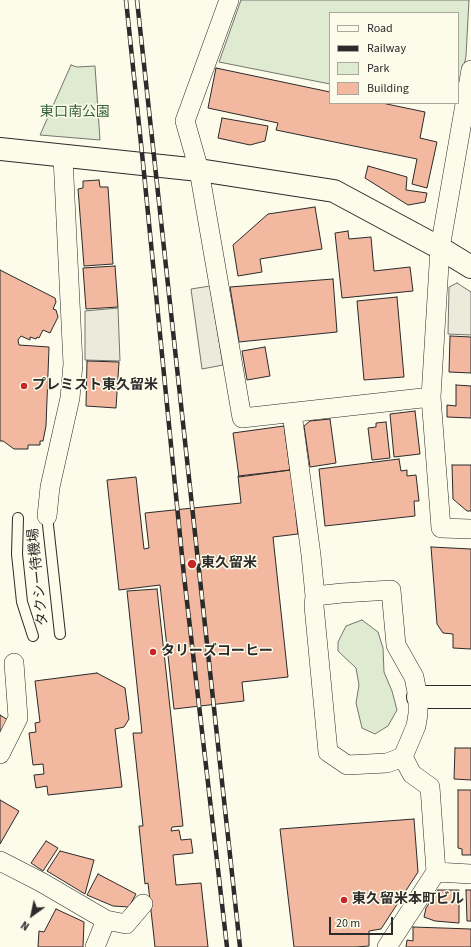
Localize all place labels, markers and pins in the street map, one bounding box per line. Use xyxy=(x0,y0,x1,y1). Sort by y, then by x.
place label: プレミスト東久留米 xyxy=(32,378,158,394)
marker: プレミスト東久留米 xyxy=(19,381,29,391)
place label: 東久留米 xyxy=(201,556,257,572)
marker: 東久留米 xyxy=(186,558,198,570)
place label: タリーズコーヒー xyxy=(161,644,273,660)
marker: タリーズコーヒー xyxy=(148,647,158,657)
place label: 東久留米本町ビル xyxy=(352,892,464,908)
marker: 東久留米本町ビル xyxy=(339,895,349,905)

